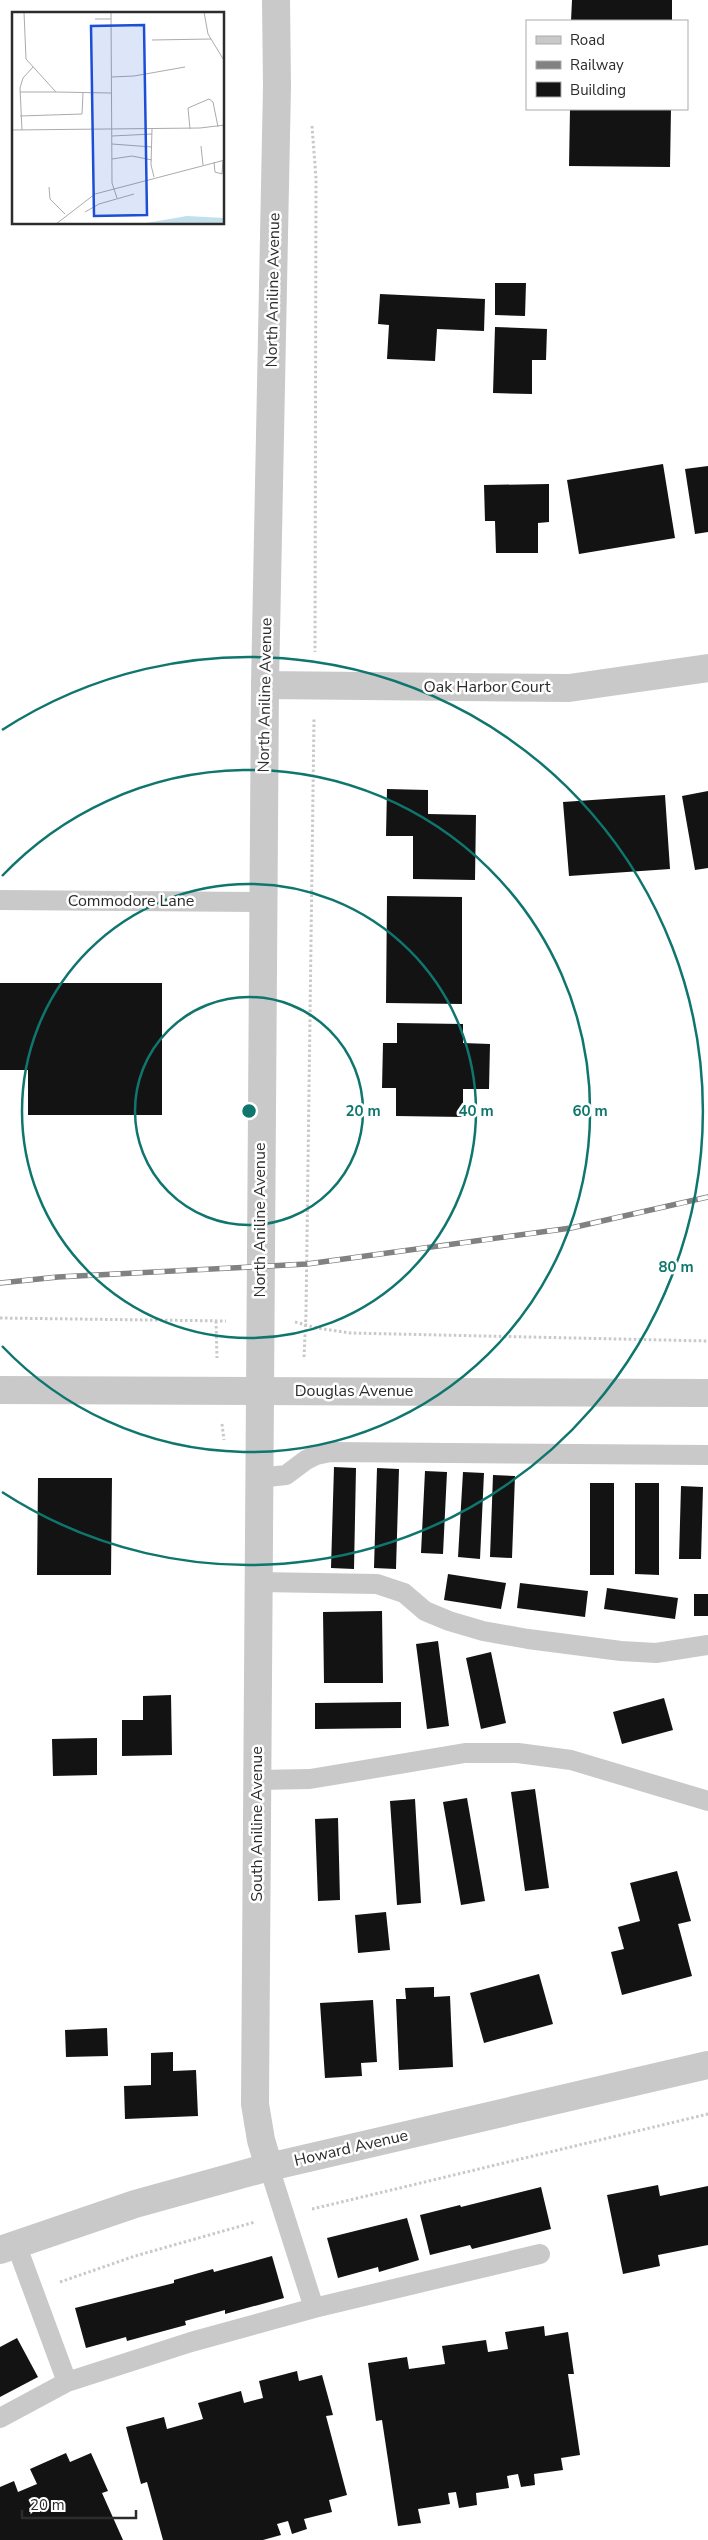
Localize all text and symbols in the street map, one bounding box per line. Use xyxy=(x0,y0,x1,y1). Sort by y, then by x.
inset map xyxy=(12,12,225,225)
legend xyxy=(526,20,688,110)
text: Road xyxy=(570,30,605,50)
text: Railway xyxy=(570,55,624,75)
text: Building xyxy=(570,80,626,100)
street label: North Aniline Avenue xyxy=(261,212,285,368)
street label: North Aniline Avenue xyxy=(253,617,277,773)
street label: Oak Harbor Court xyxy=(423,676,551,698)
street label: Commodore Lane xyxy=(68,890,194,912)
text: 20 m xyxy=(345,1101,381,1121)
text: 40 m xyxy=(458,1101,494,1121)
text: 60 m xyxy=(572,1101,608,1121)
centre of rings xyxy=(240,1102,258,1120)
street label: North Aniline Avenue xyxy=(249,1143,271,1297)
text: 80 m xyxy=(658,1257,694,1277)
street label: Douglas Avenue xyxy=(295,1380,413,1402)
street label: South Aniline Avenue xyxy=(246,1746,268,1902)
street label: Howard Avenue xyxy=(292,2124,410,2172)
scale bar xyxy=(22,2488,136,2520)
text: 20 m xyxy=(30,2495,65,2515)

